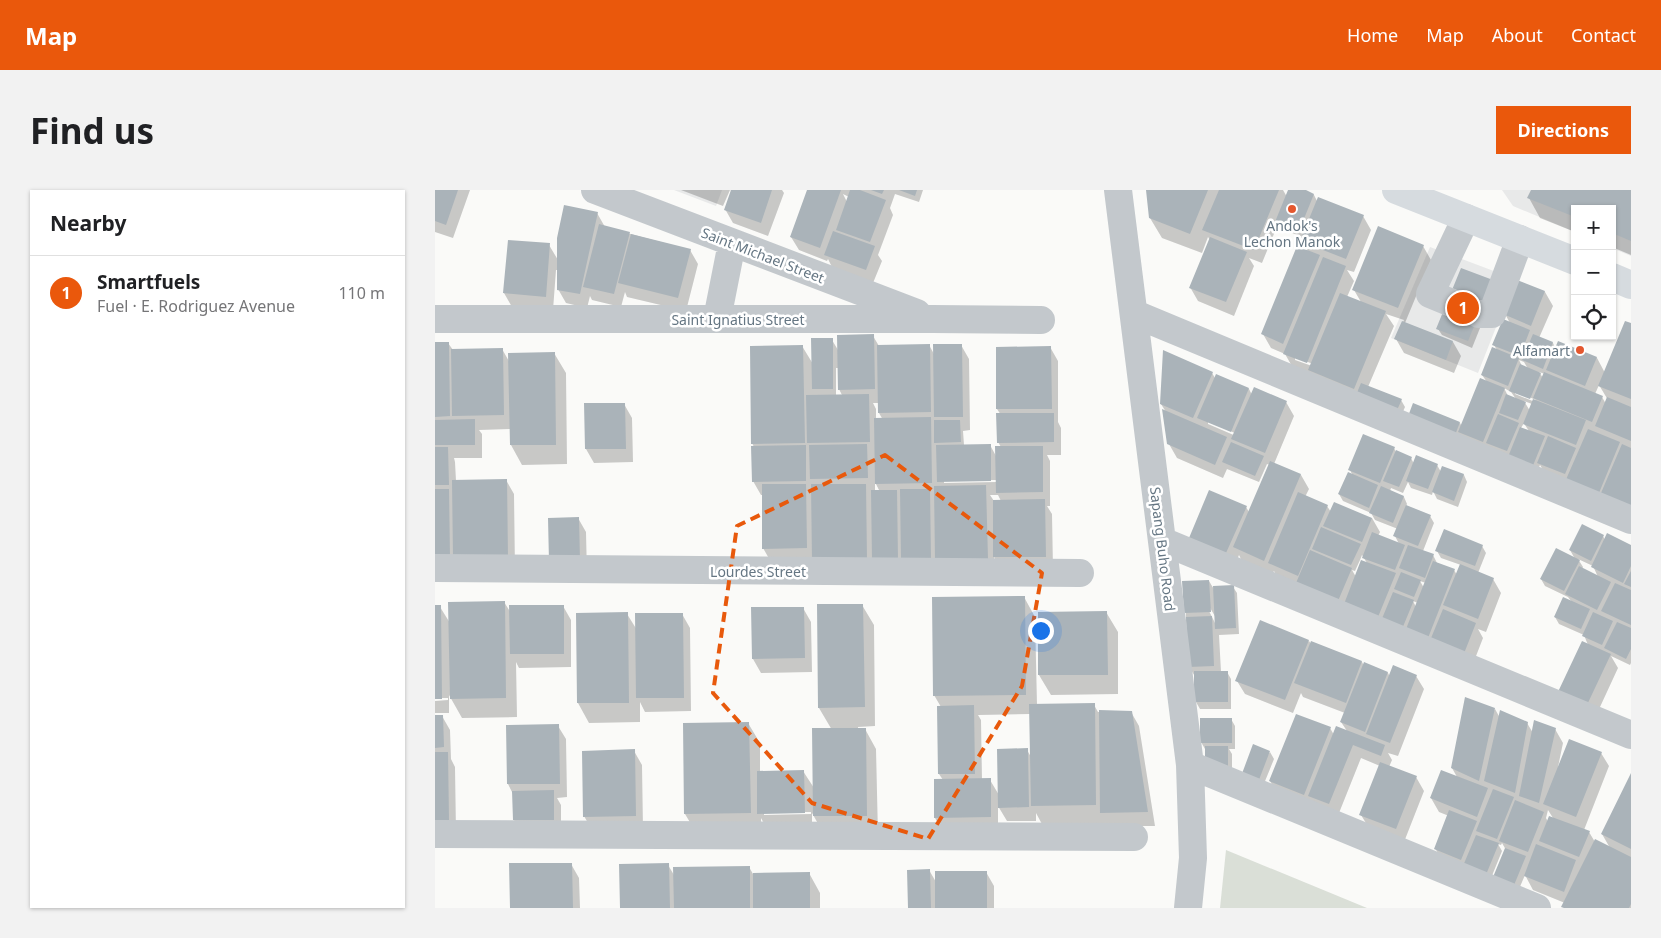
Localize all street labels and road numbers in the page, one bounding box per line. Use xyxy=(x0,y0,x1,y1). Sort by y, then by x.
street label: Saint Michael Street xyxy=(699,223,827,287)
street label: Saint Ignatius Street xyxy=(671,310,805,329)
street label: Sapang Buho Road xyxy=(1146,486,1180,612)
street label: Lourdes Street xyxy=(710,562,806,581)

